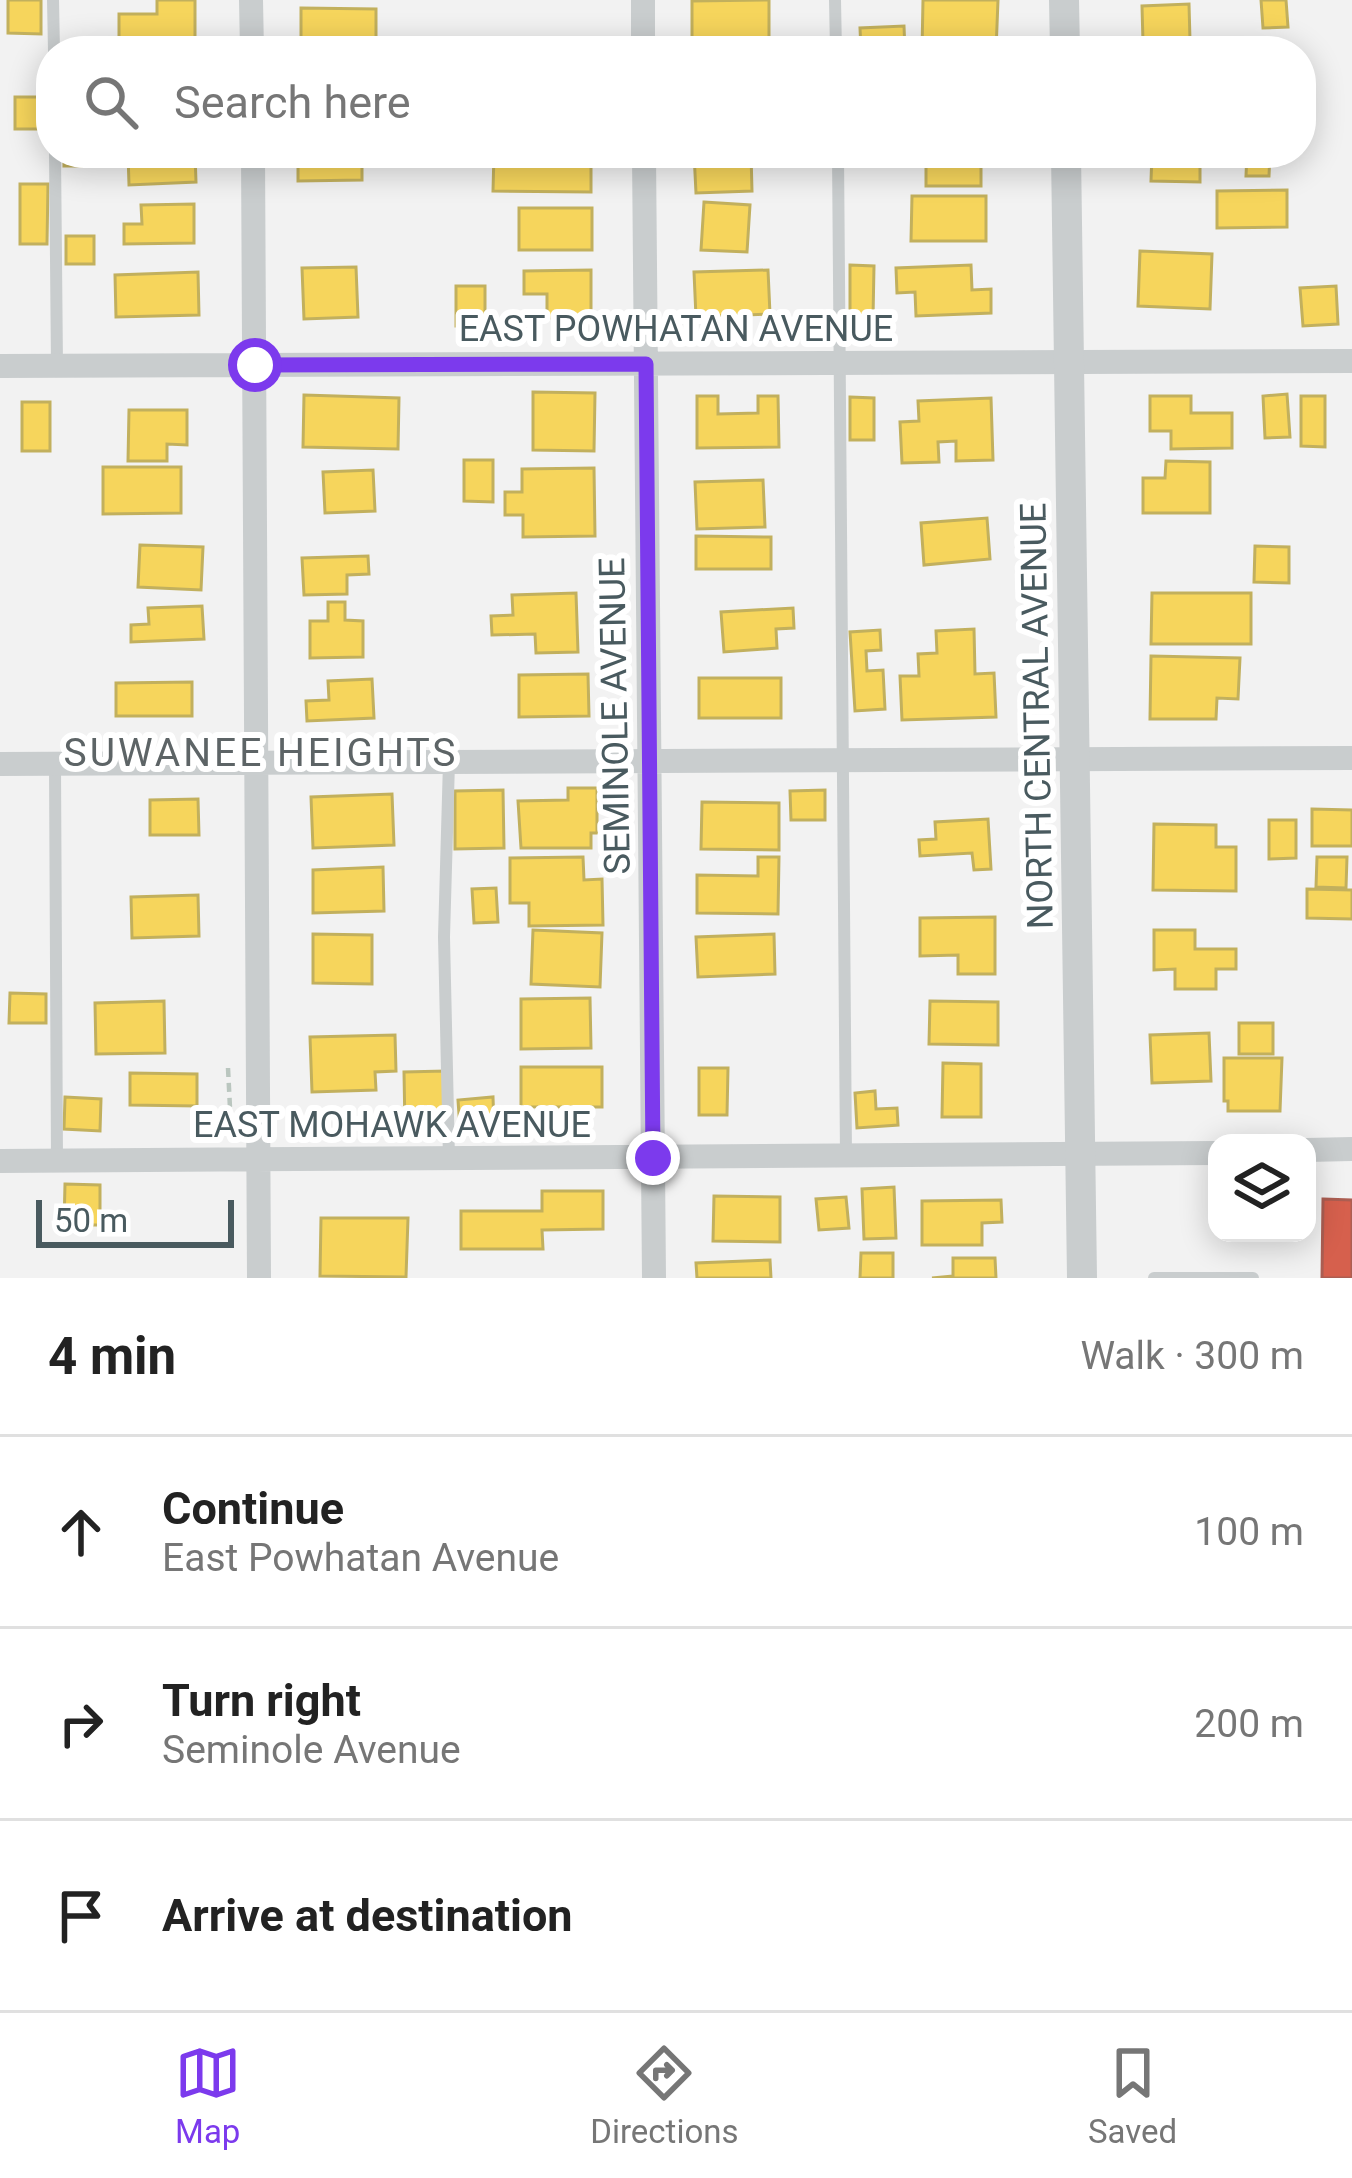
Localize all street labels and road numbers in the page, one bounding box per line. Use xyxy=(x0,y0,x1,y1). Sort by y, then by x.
street label: EAST POWHATAN AVENUE xyxy=(459,308,893,350)
street label: NORTH CENTRAL AVENUE xyxy=(1012,502,1062,930)
street label: SEMINOLE AVENUE xyxy=(591,557,639,875)
street label: EAST MOHAWK AVENUE xyxy=(193,1104,591,1146)

